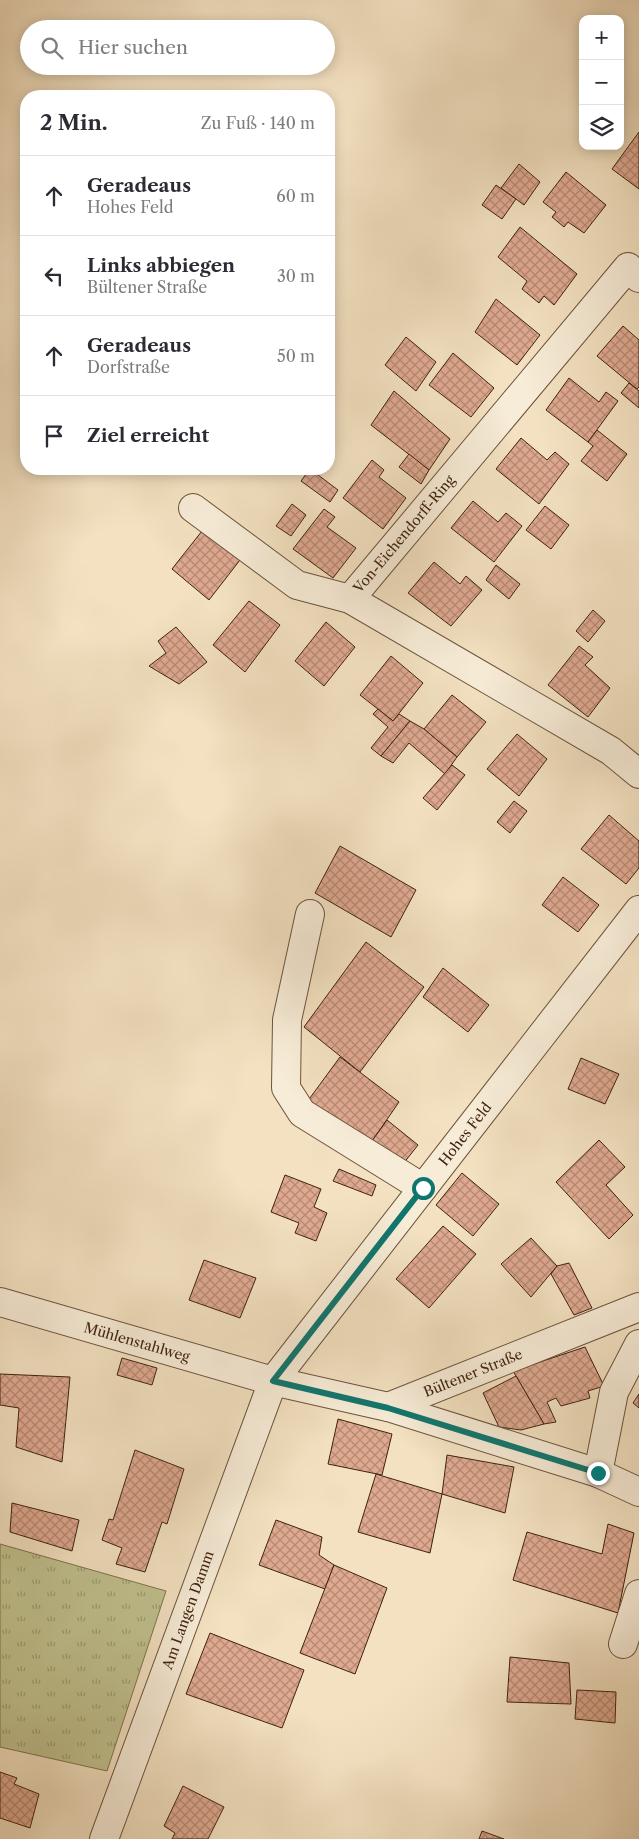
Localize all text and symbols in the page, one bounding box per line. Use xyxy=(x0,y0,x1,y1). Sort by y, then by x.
map controls xyxy=(579,15,624,150)
button: + xyxy=(579,15,624,60)
search box xyxy=(20,20,335,75)
icon: search xyxy=(38,34,66,62)
text: Hier suchen xyxy=(78,36,188,59)
button: − xyxy=(579,60,624,105)
button: layers xyxy=(579,105,624,150)
text: 2 Min. xyxy=(40,110,108,135)
text: Zu Fuß · 140 m xyxy=(201,113,315,133)
text: Geradeaus xyxy=(87,174,191,197)
icon: ahead xyxy=(40,182,68,210)
text: 60 m xyxy=(276,186,315,206)
text: Hohes Feld xyxy=(87,197,174,217)
text: Links abbiegen xyxy=(87,254,235,277)
icon: left xyxy=(40,262,68,290)
text: 30 m xyxy=(277,266,315,286)
text: Bültener Straße xyxy=(87,277,207,297)
text: Geradeaus xyxy=(87,334,191,357)
icon: ahead xyxy=(40,342,68,370)
text: 50 m xyxy=(277,346,315,366)
text: Dorfstraße xyxy=(87,357,170,377)
icon: arrive xyxy=(40,422,68,450)
text: Ziel erreicht xyxy=(87,424,209,447)
street label: Von-Eichendorff-Ring xyxy=(349,471,459,597)
street label: Hohes Feld xyxy=(435,1098,496,1169)
route start xyxy=(412,1177,435,1200)
street label: Mühlenstahlweg xyxy=(82,1318,193,1366)
street label: Bültener Straße xyxy=(421,1345,525,1401)
route end xyxy=(587,1462,610,1485)
street label: Am Langen Damm xyxy=(158,1548,218,1673)

